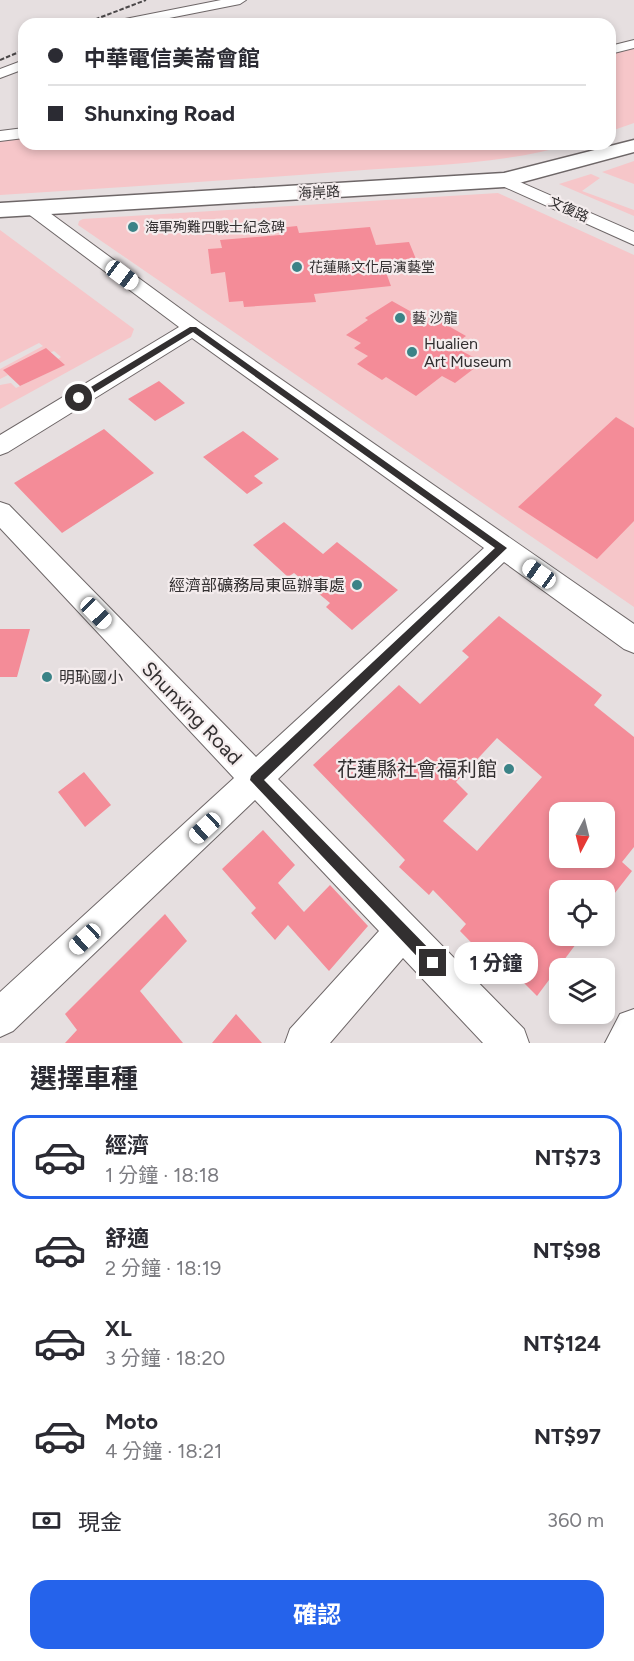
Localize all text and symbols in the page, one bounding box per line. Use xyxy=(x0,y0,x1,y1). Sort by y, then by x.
text: 中華電信美崙會館 xyxy=(84,45,260,72)
text: Shunxing Road xyxy=(84,100,235,127)
street label: 海岸路 xyxy=(298,183,340,202)
street label: 文復路 xyxy=(546,193,591,226)
place label: 海軍殉難四戰士紀念碑 xyxy=(145,219,285,236)
marker: 海軍殉難四戰士紀念碑 xyxy=(126,220,140,234)
car xyxy=(102,257,142,293)
place label: 花蓮縣文化局演藝堂 xyxy=(309,259,435,276)
marker: 花蓮縣文化局演藝堂 xyxy=(290,260,304,274)
place label: 藝 沙龍 xyxy=(412,310,457,327)
marker: 藝 沙龍 xyxy=(393,311,407,325)
place label: Hualien Art Museum xyxy=(424,334,511,371)
marker: Hualien Art Museum xyxy=(405,345,419,359)
route start xyxy=(65,384,92,411)
car xyxy=(519,556,559,592)
place label: 經濟部礦務局東區辦事處 xyxy=(169,576,345,595)
marker: 經濟部礦務局東區辦事處 xyxy=(350,578,364,592)
car xyxy=(77,594,115,632)
street label: Shunxing Road xyxy=(137,657,247,769)
place label: 明恥國小 xyxy=(59,668,123,687)
marker: 明恥國小 xyxy=(40,670,54,684)
place label: 花蓮縣社會福利館 xyxy=(337,757,497,781)
marker: 花蓮縣社會福利館 xyxy=(502,762,516,776)
north arrow xyxy=(549,802,615,868)
map controls xyxy=(549,802,615,1024)
car xyxy=(186,809,224,847)
button: locate xyxy=(549,880,615,946)
car xyxy=(66,920,104,958)
callout: 1 分鐘 xyxy=(454,942,538,984)
route end xyxy=(419,949,446,976)
text: 1 分鐘 xyxy=(469,951,523,975)
button: layers xyxy=(549,958,615,1024)
text: 選擇車種 xyxy=(30,1062,138,1095)
icon: car xyxy=(33,1130,87,1184)
text: 經濟 xyxy=(105,1132,149,1159)
text: NT$73 xyxy=(534,1144,601,1171)
text: 1 分鐘 · 18:18 xyxy=(105,1163,219,1187)
icon: car xyxy=(33,1223,87,1277)
text: 舒適 xyxy=(105,1225,149,1252)
text: NT$98 xyxy=(533,1237,601,1264)
text: 2 分鐘 · 18:19 xyxy=(105,1256,221,1280)
text: XL xyxy=(105,1315,132,1342)
icon: car xyxy=(33,1316,87,1370)
text: NT$124 xyxy=(523,1330,601,1357)
text: 3 分鐘 · 18:20 xyxy=(105,1346,225,1370)
text: Moto xyxy=(105,1408,158,1435)
icon: car xyxy=(33,1409,87,1463)
text: NT$97 xyxy=(534,1423,601,1450)
text: 4 分鐘 · 18:21 xyxy=(105,1439,222,1463)
icon: cash xyxy=(30,1504,63,1537)
text: 360 m xyxy=(547,1508,604,1532)
text: 現金 xyxy=(78,1509,122,1536)
button: 確認 xyxy=(30,1580,604,1649)

